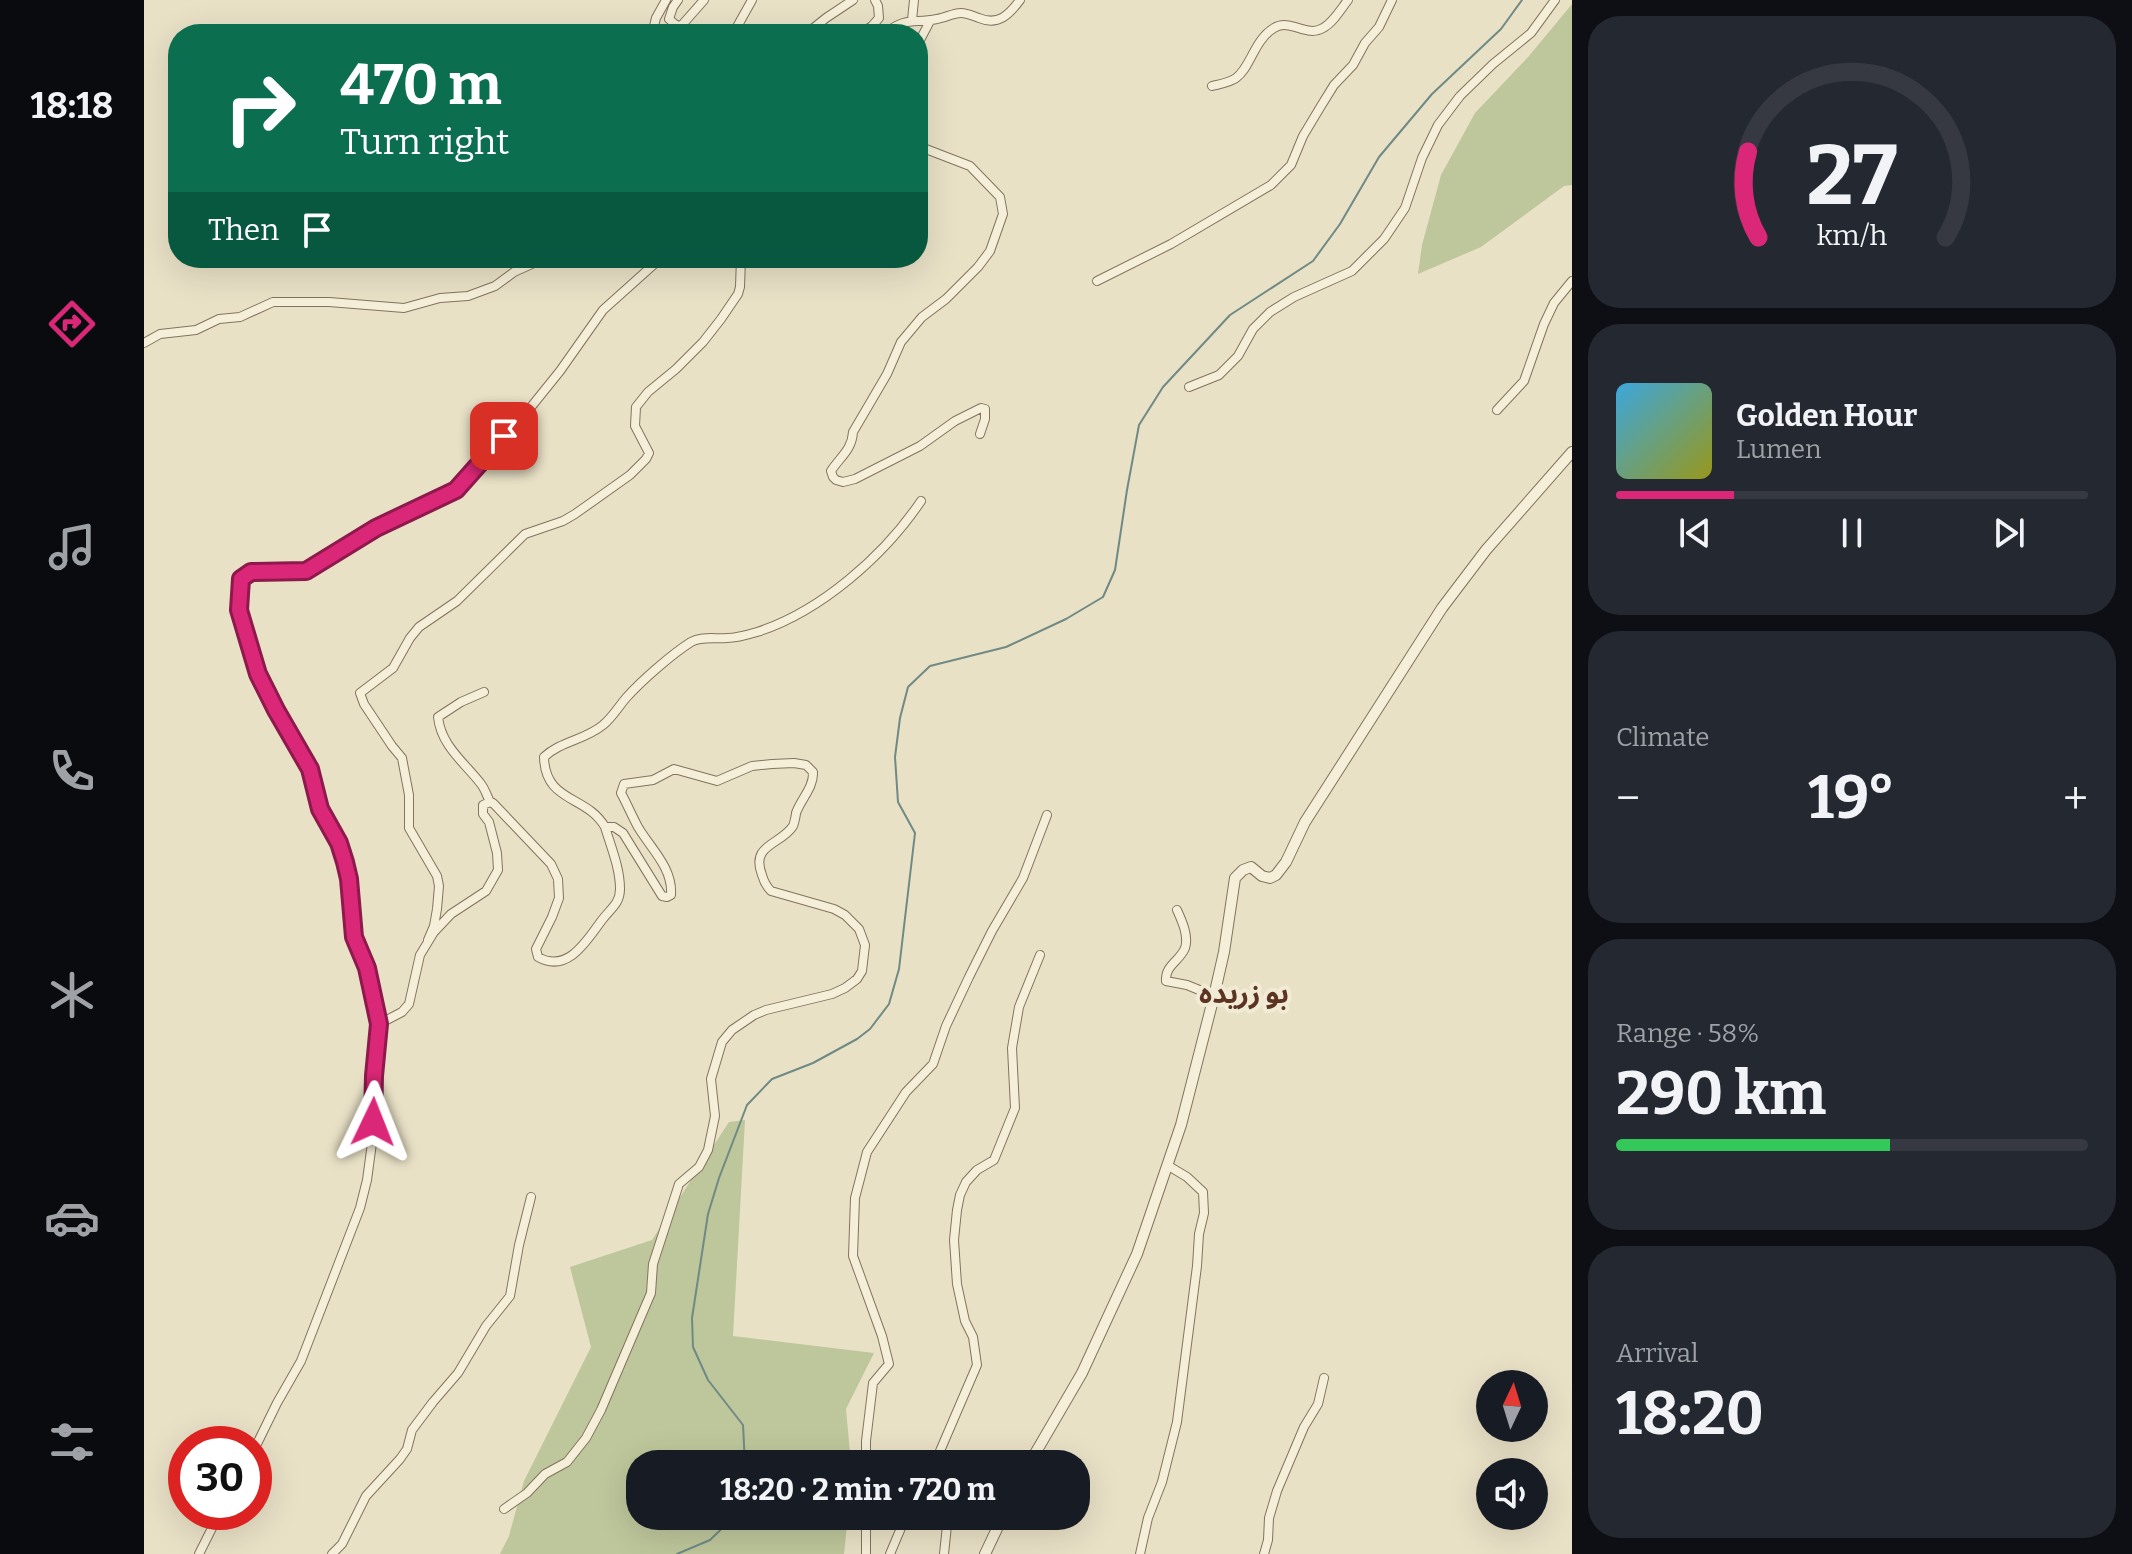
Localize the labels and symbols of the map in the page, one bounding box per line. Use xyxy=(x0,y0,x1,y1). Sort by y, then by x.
pin xyxy=(470,402,538,470)
district label: بو زريده xyxy=(1199,977,1289,1010)
position arrow xyxy=(331,1080,415,1164)
north arrow xyxy=(1476,1370,1548,1442)
speed limit sign: 30 xyxy=(168,1426,272,1530)

